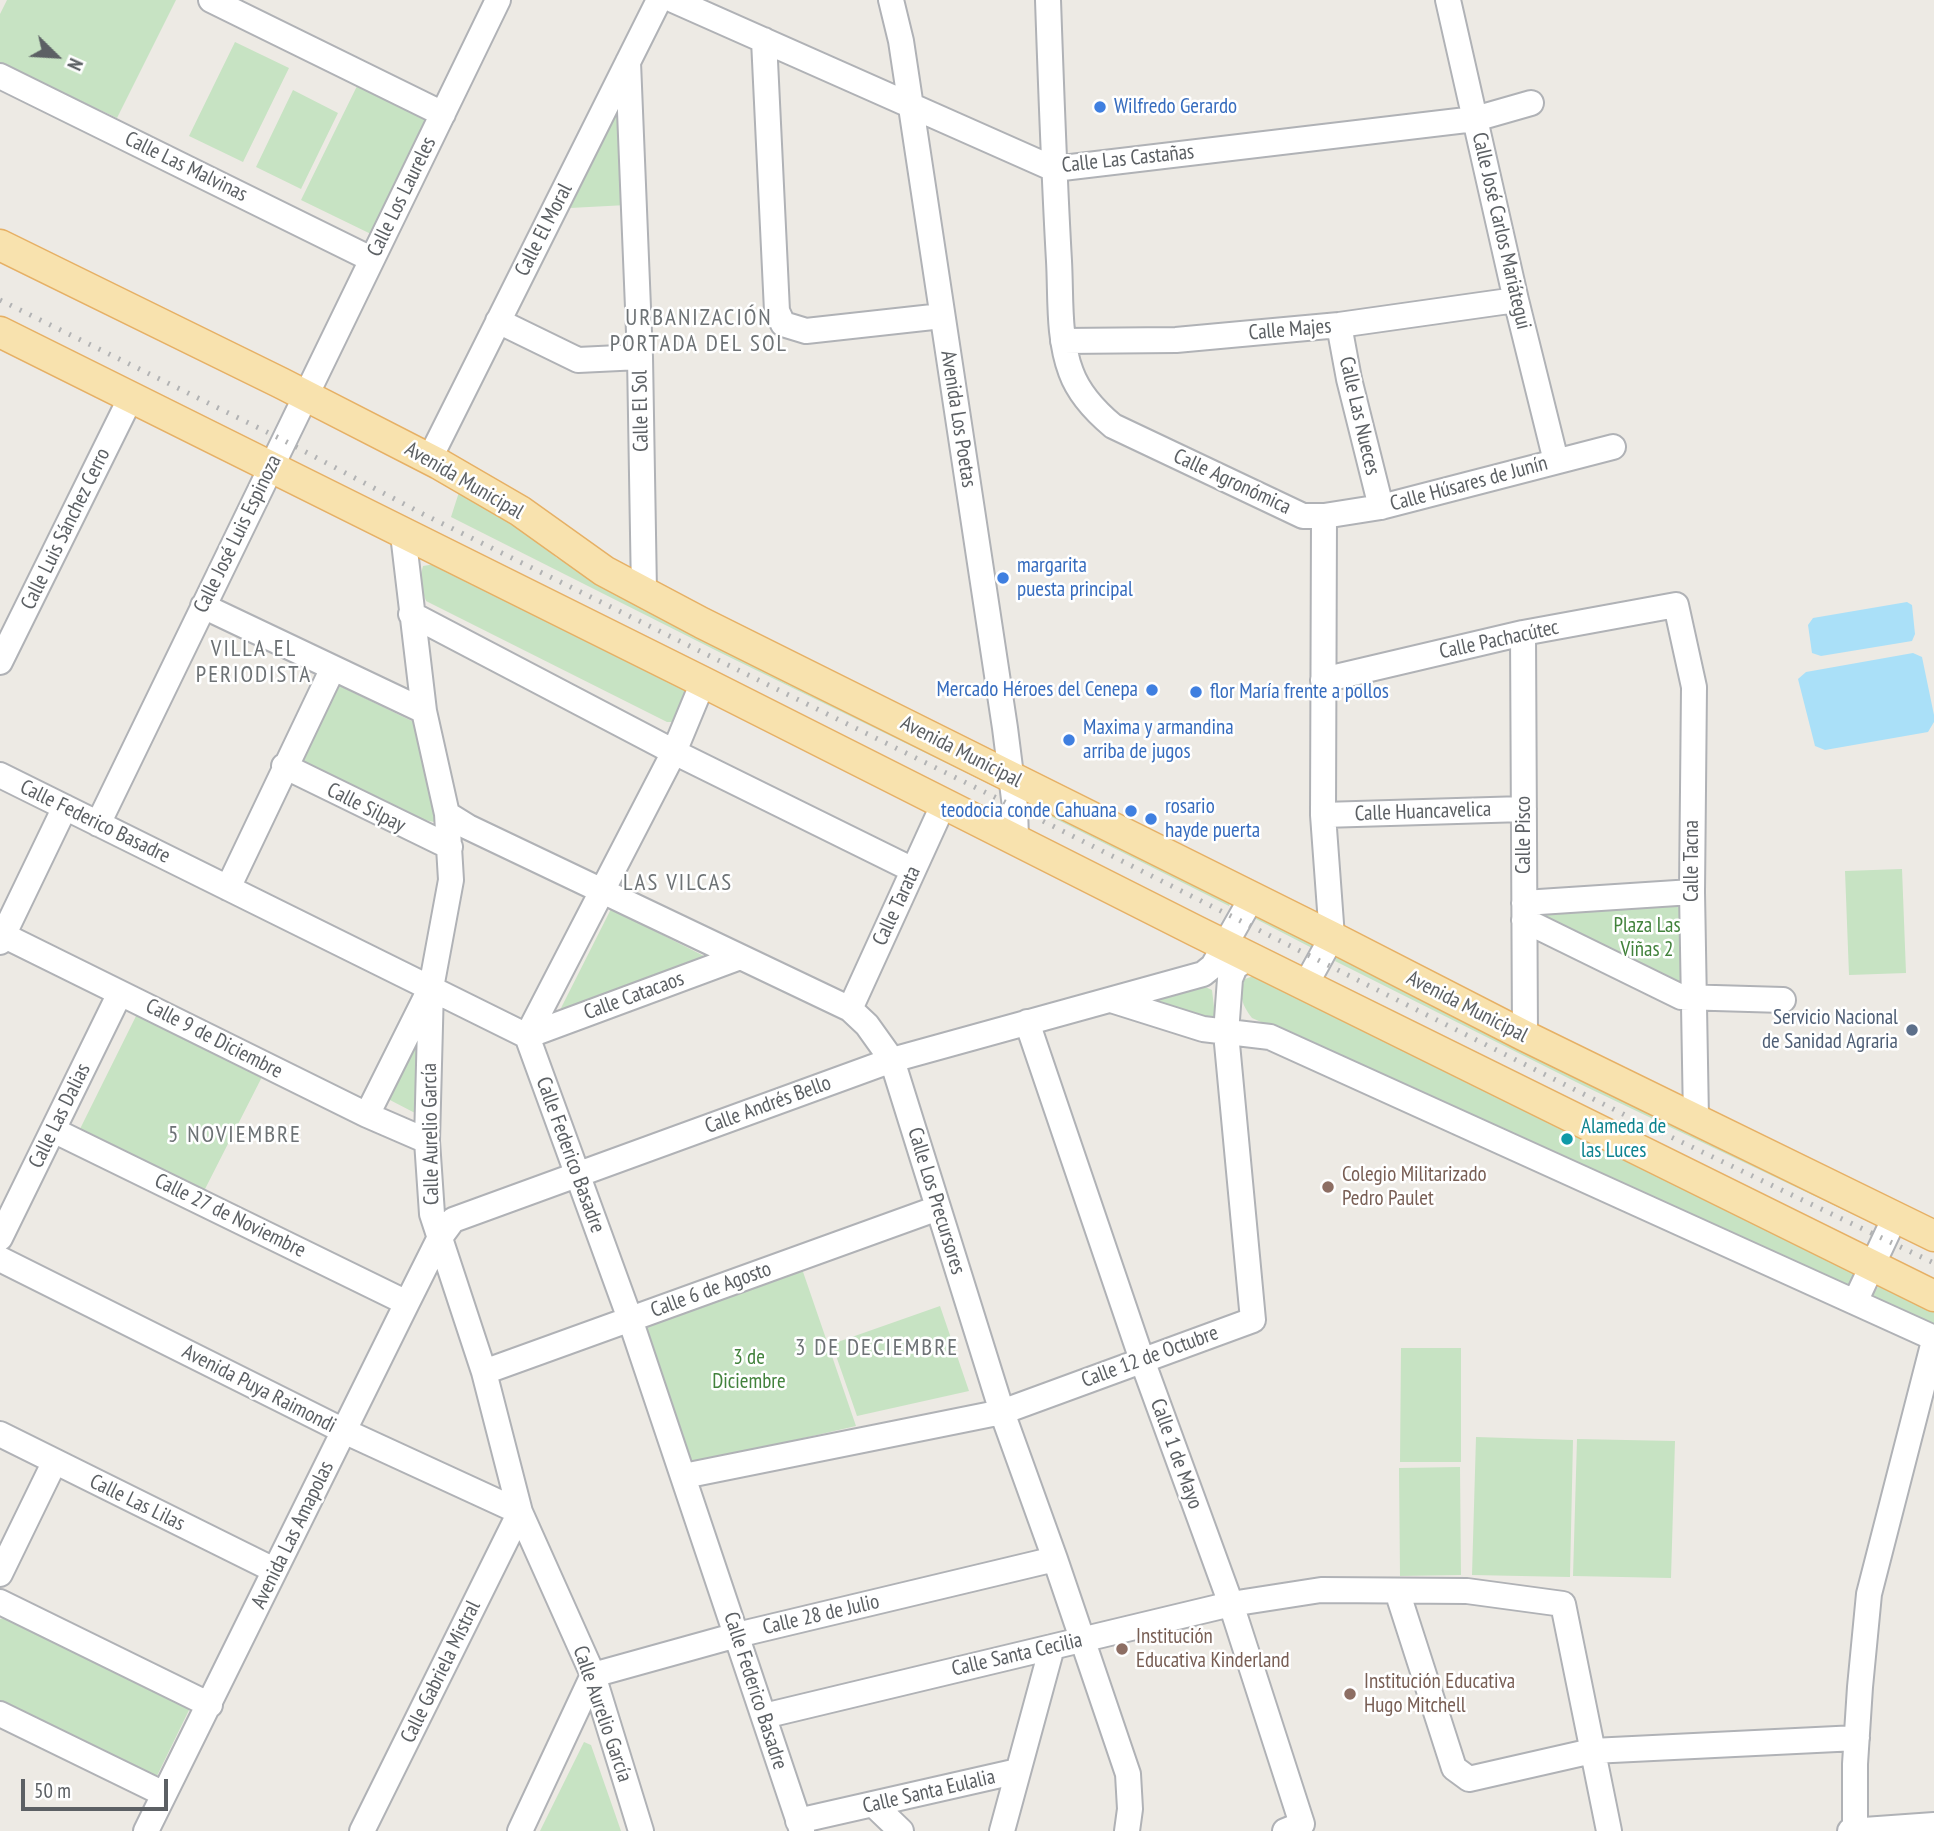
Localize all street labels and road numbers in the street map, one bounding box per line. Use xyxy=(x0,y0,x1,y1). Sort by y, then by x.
street label: Calle Las Malvinas xyxy=(121,126,251,208)
street label: Calle José Carlos Mariátegui xyxy=(1466,130,1536,332)
street label: Calle Los Laureles xyxy=(362,133,442,261)
street label: Calle Las Castañas xyxy=(1061,140,1195,178)
street label: Calle El Moral xyxy=(510,180,578,280)
street label: Calle Majes xyxy=(1248,314,1332,346)
street label: Avenida Los Poetas xyxy=(935,349,981,489)
street label: Calle Las Nueces xyxy=(1333,354,1385,478)
street label: Calle El Sol xyxy=(628,370,654,452)
street label: Avenida Municipal xyxy=(400,437,528,525)
street label: Calle Luis Sánchez Cerro xyxy=(16,444,116,614)
street label: Calle Agronómica xyxy=(1169,444,1295,520)
street label: Calle José Luis Espinoza xyxy=(189,451,287,617)
street label: Calle Húsares de Junín xyxy=(1388,451,1550,517)
street label: Calle Pachacútec xyxy=(1437,615,1561,665)
street label: Avenida Municipal xyxy=(896,711,1026,793)
street label: Calle Federico Basadre xyxy=(16,775,174,869)
street label: Calle Silpay xyxy=(323,778,409,838)
street label: Calle Pisco xyxy=(1511,796,1537,874)
street label: Calle Huancavelica xyxy=(1354,797,1492,827)
street label: Calle Tacna xyxy=(1679,820,1705,902)
street label: Calle Tarata xyxy=(868,862,926,950)
street label: Calle Catacaos xyxy=(581,966,687,1026)
street label: Avenida Municipal xyxy=(1402,966,1532,1048)
street label: Calle 9 de Diciembre xyxy=(141,994,287,1084)
street label: Calle Las Dalias xyxy=(24,1060,96,1172)
street label: Calle Aurelio García xyxy=(417,1063,445,1205)
street label: Calle Andrés Bello xyxy=(702,1071,834,1139)
street label: Calle Federico Basadre xyxy=(530,1074,610,1236)
street label: Calle Los Precursores xyxy=(902,1125,970,1277)
street label: Calle 27 de Noviembre xyxy=(150,1169,310,1263)
street label: Calle 6 de Agosto xyxy=(647,1257,775,1323)
street label: Calle 12 de Octubre xyxy=(1078,1321,1222,1393)
street label: Avenida Puya Raimondi xyxy=(178,1339,340,1439)
street label: Calle 1 de Mayo xyxy=(1144,1395,1208,1513)
street label: Avenida Las Amapolas xyxy=(246,1457,340,1613)
street label: Calle Las Lilas xyxy=(85,1469,189,1537)
street label: Calle 28 de Julio xyxy=(760,1589,882,1641)
street label: Calle Gabriela Mistral xyxy=(396,1597,486,1747)
street label: Calle Federico Basadre xyxy=(718,1609,792,1773)
street label: Calle Santa Cecilia xyxy=(949,1628,1085,1682)
street label: Calle Aurelio García xyxy=(567,1643,637,1785)
street label: Calle Santa Eulalia xyxy=(860,1765,998,1819)

